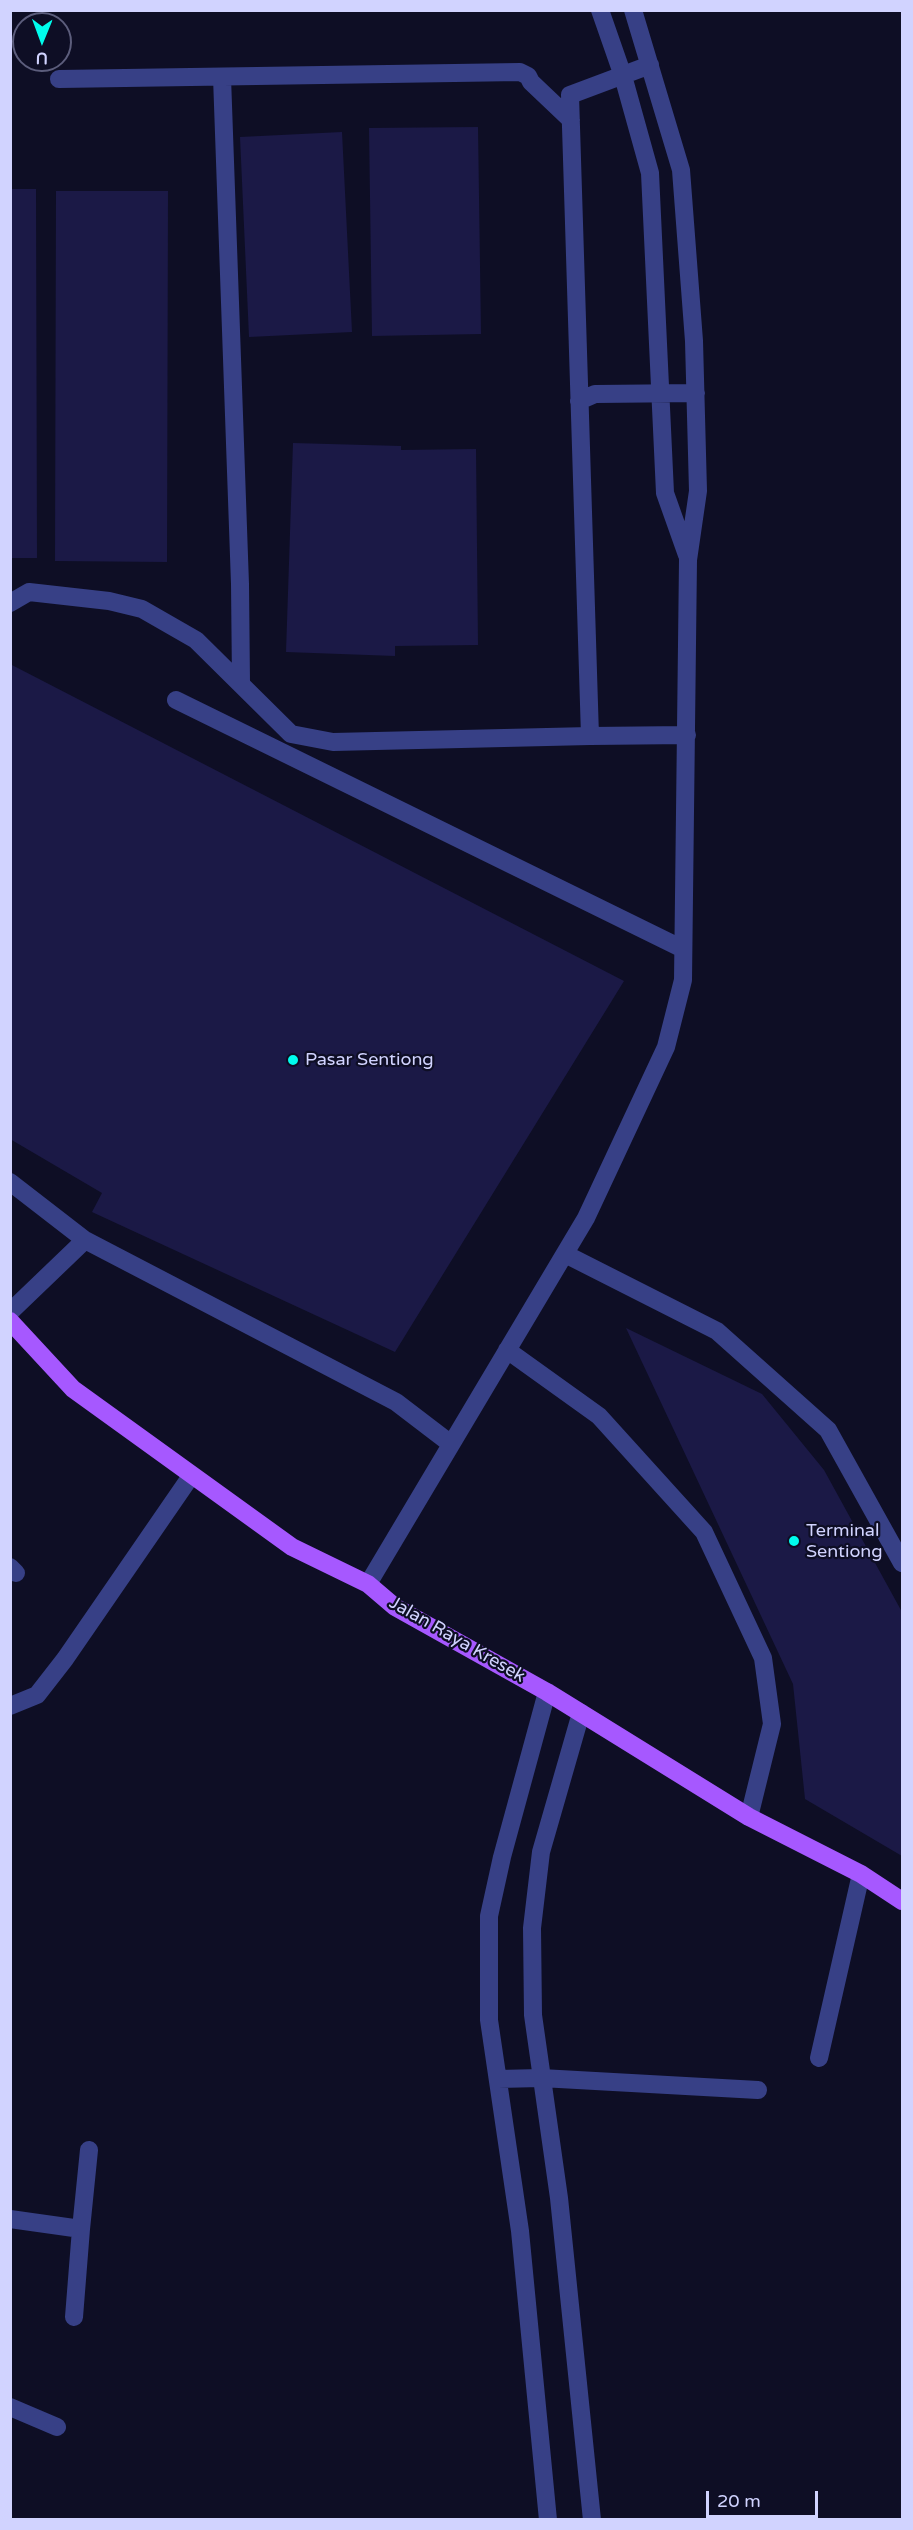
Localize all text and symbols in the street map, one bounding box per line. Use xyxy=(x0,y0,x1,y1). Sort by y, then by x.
north arrow xyxy=(12,12,72,72)
text: U xyxy=(35,48,48,68)
place label: Pasar Sentiong xyxy=(305,1049,434,1071)
marker: Pasar Sentiong xyxy=(286,1053,300,1067)
place label: Terminal Sentiong xyxy=(806,1520,883,1562)
marker: Terminal Sentiong xyxy=(787,1534,801,1548)
street label: Jalan Raya Kresek xyxy=(385,1592,529,1688)
scale bar xyxy=(709,2479,822,2517)
text: 20 m xyxy=(717,2490,761,2512)

